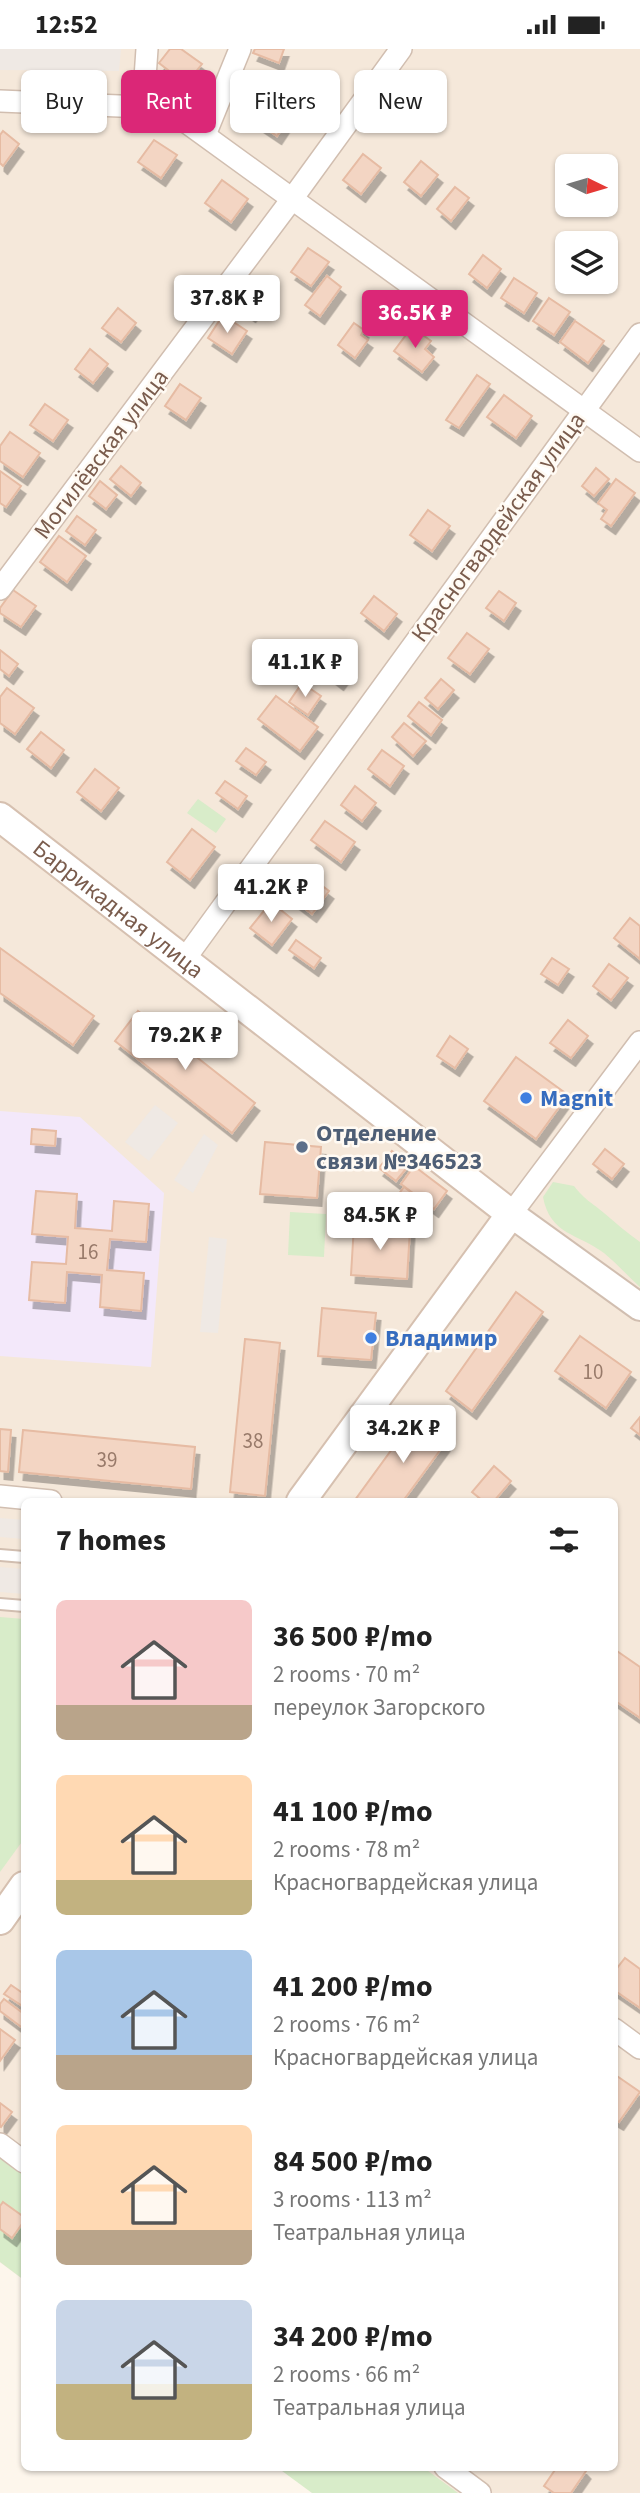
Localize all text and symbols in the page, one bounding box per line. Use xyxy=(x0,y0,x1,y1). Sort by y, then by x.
text: 12:52 xyxy=(35,6,98,43)
chip: Buy xyxy=(21,70,107,133)
chip: Rent xyxy=(121,70,216,133)
chip: Filters xyxy=(230,70,340,133)
chip: New xyxy=(354,70,447,133)
north arrow xyxy=(555,154,618,217)
map controls xyxy=(555,154,618,294)
button: layers xyxy=(555,231,618,294)
pin: 37.8K ₽ xyxy=(162,275,292,335)
text: 37.8K ₽ xyxy=(190,281,264,314)
pin: 36.5K ₽ xyxy=(350,291,480,350)
text: 36.5K ₽ xyxy=(378,296,452,329)
street label: Могилёвская улица xyxy=(26,362,177,547)
street label: Красногвардейская улица xyxy=(403,405,594,650)
pin: 41.1K ₽ xyxy=(240,639,370,699)
text: 41.1K ₽ xyxy=(268,645,342,678)
street label: Баррикадная улица xyxy=(25,832,211,987)
pin: 41.2K ₽ xyxy=(206,865,336,924)
text: 41.2K ₽ xyxy=(234,870,308,903)
pin: 79.2K ₽ xyxy=(120,1013,250,1072)
text: 79.2K ₽ xyxy=(148,1018,222,1051)
place label: Magnit xyxy=(540,1081,613,1116)
marker: Magnit xyxy=(518,1090,534,1106)
place label: Отделение связи №346523 xyxy=(316,1116,482,1179)
marker: Отделение связи №346523 xyxy=(294,1139,310,1155)
pin: 84.5K ₽ xyxy=(315,1193,445,1252)
text: 84.5K ₽ xyxy=(343,1198,417,1231)
house number: 16 xyxy=(78,1237,98,1267)
place label: Владимир xyxy=(385,1321,498,1356)
marker: Владимир xyxy=(363,1330,379,1346)
house number: 10 xyxy=(583,1357,603,1387)
pin: 34.2K ₽ xyxy=(338,1405,468,1465)
text: 34.2K ₽ xyxy=(366,1411,440,1444)
house number: 38 xyxy=(243,1426,263,1456)
house number: 39 xyxy=(97,1445,117,1475)
text: 7 homes xyxy=(56,1519,166,1562)
icon: filters xyxy=(545,1521,583,1559)
text: 36 500 ₽/mo xyxy=(273,1615,433,1658)
icon: home xyxy=(112,1628,196,1712)
text: 2 rooms · 70 m² xyxy=(273,1658,420,1691)
text: переулок Загорского xyxy=(273,1691,485,1724)
text: 41 100 ₽/mo xyxy=(273,1790,433,1833)
icon: home xyxy=(112,1803,196,1887)
text: 2 rooms · 78 m² xyxy=(273,1833,420,1866)
text: Красногвардейская улица xyxy=(273,1866,538,1899)
text: 41 200 ₽/mo xyxy=(273,1965,433,2008)
icon: home xyxy=(112,1978,196,2062)
text: 2 rooms · 76 m² xyxy=(273,2008,420,2041)
text: Красногвардейская улица xyxy=(273,2041,538,2074)
text: 84 500 ₽/mo xyxy=(273,2140,433,2183)
icon: home xyxy=(112,2153,196,2237)
text: 3 rooms · 113 m² xyxy=(273,2183,432,2216)
text: Театральная улица xyxy=(273,2216,466,2249)
text: 34 200 ₽/mo xyxy=(273,2315,433,2358)
icon: home xyxy=(112,2328,196,2412)
text: 2 rooms · 66 m² xyxy=(273,2358,420,2391)
text: Театральная улица xyxy=(273,2391,466,2424)

